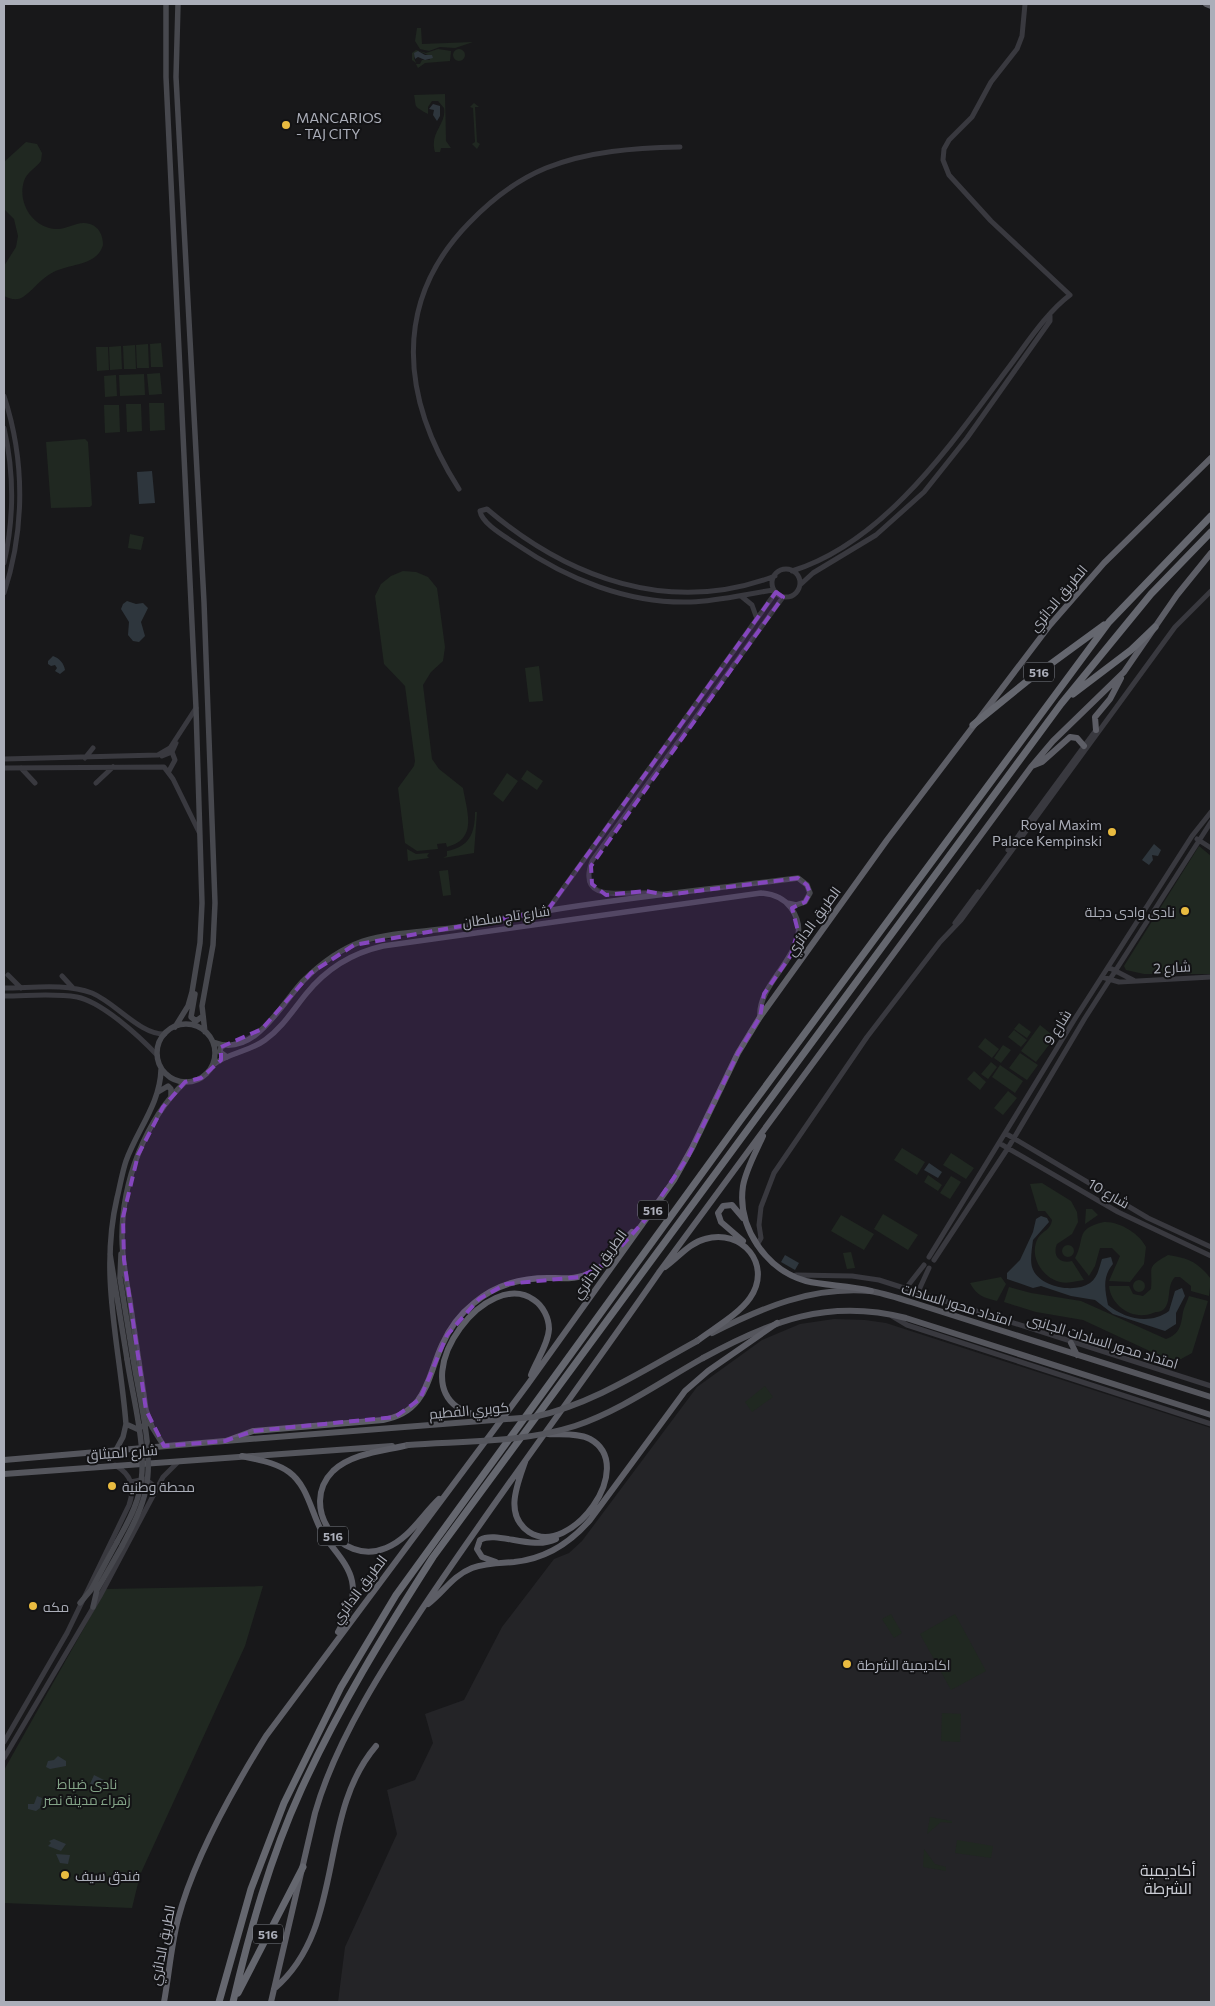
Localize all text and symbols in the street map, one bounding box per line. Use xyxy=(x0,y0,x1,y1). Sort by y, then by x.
place label: MANCARIOS - TAJ CITY xyxy=(296,109,382,142)
marker: MANCARIOS - TAJ CITY xyxy=(280,119,292,131)
street label: الطريق الدائري xyxy=(1025,561,1094,637)
road number: 516 xyxy=(1024,662,1054,682)
place label: Royal Maxim Palace Kempinski xyxy=(992,816,1102,849)
marker: Royal Maxim Palace Kempinski xyxy=(1106,826,1118,838)
street label: الطريق الدائري xyxy=(782,883,847,961)
street label: شارع تاج سلطان xyxy=(461,901,551,932)
place label: نادى وادى دجلة xyxy=(1085,903,1175,920)
marker: نادى وادى دجلة xyxy=(1179,905,1191,917)
street label: شارع 2 xyxy=(1153,958,1191,977)
street label: شارع 9 xyxy=(1040,1006,1075,1048)
street label: شارع 10 xyxy=(1085,1174,1133,1212)
road number: 516 xyxy=(638,1200,668,1220)
street label: الطريق الدائري xyxy=(568,1226,633,1304)
street label: امتداد محور السادات xyxy=(900,1279,1014,1329)
street label: امتداد محور السادات الجانبى xyxy=(1025,1310,1181,1372)
street label: كوبري الفطيم xyxy=(428,1398,510,1426)
street label: شارع الميثاق xyxy=(86,1441,158,1464)
place label: محطة وطنية xyxy=(122,1478,195,1495)
marker: محطة وطنية xyxy=(106,1480,118,1492)
road number: 516 xyxy=(318,1526,348,1545)
street label: الطريق الدائري xyxy=(328,1551,394,1629)
place label: مكه xyxy=(43,1598,69,1615)
marker: مكه xyxy=(27,1600,39,1612)
place label: اكاديمية الشرطة xyxy=(857,1656,951,1673)
marker: اكاديمية الشرطة xyxy=(841,1658,853,1670)
park label: نادى ضباط زهراء مدينة نصر xyxy=(42,1775,131,1808)
district label: أكاديمية الشرطة xyxy=(1140,1860,1196,1898)
place label: فندق سيف xyxy=(75,1867,140,1885)
marker: فندق سيف xyxy=(59,1869,71,1881)
street label: الطريق الدائري xyxy=(146,1903,182,1988)
road number: 516 xyxy=(253,1925,283,1944)

